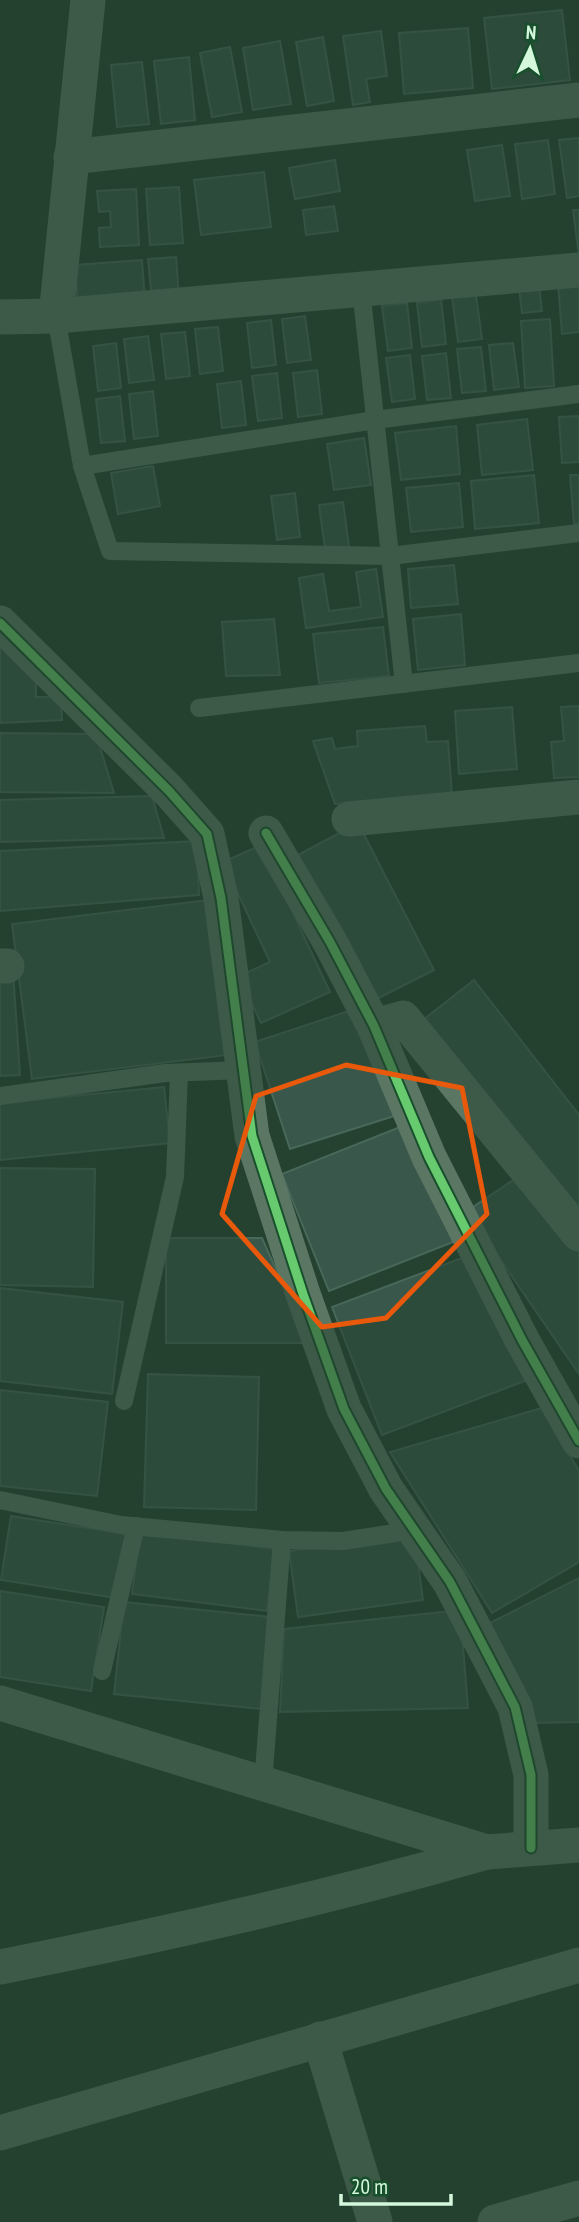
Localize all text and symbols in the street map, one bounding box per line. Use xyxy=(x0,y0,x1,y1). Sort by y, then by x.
north arrow xyxy=(495,14,565,84)
text: N xyxy=(525,20,537,44)
scale bar xyxy=(341,2162,451,2206)
text: 20 m xyxy=(351,2173,388,2200)

